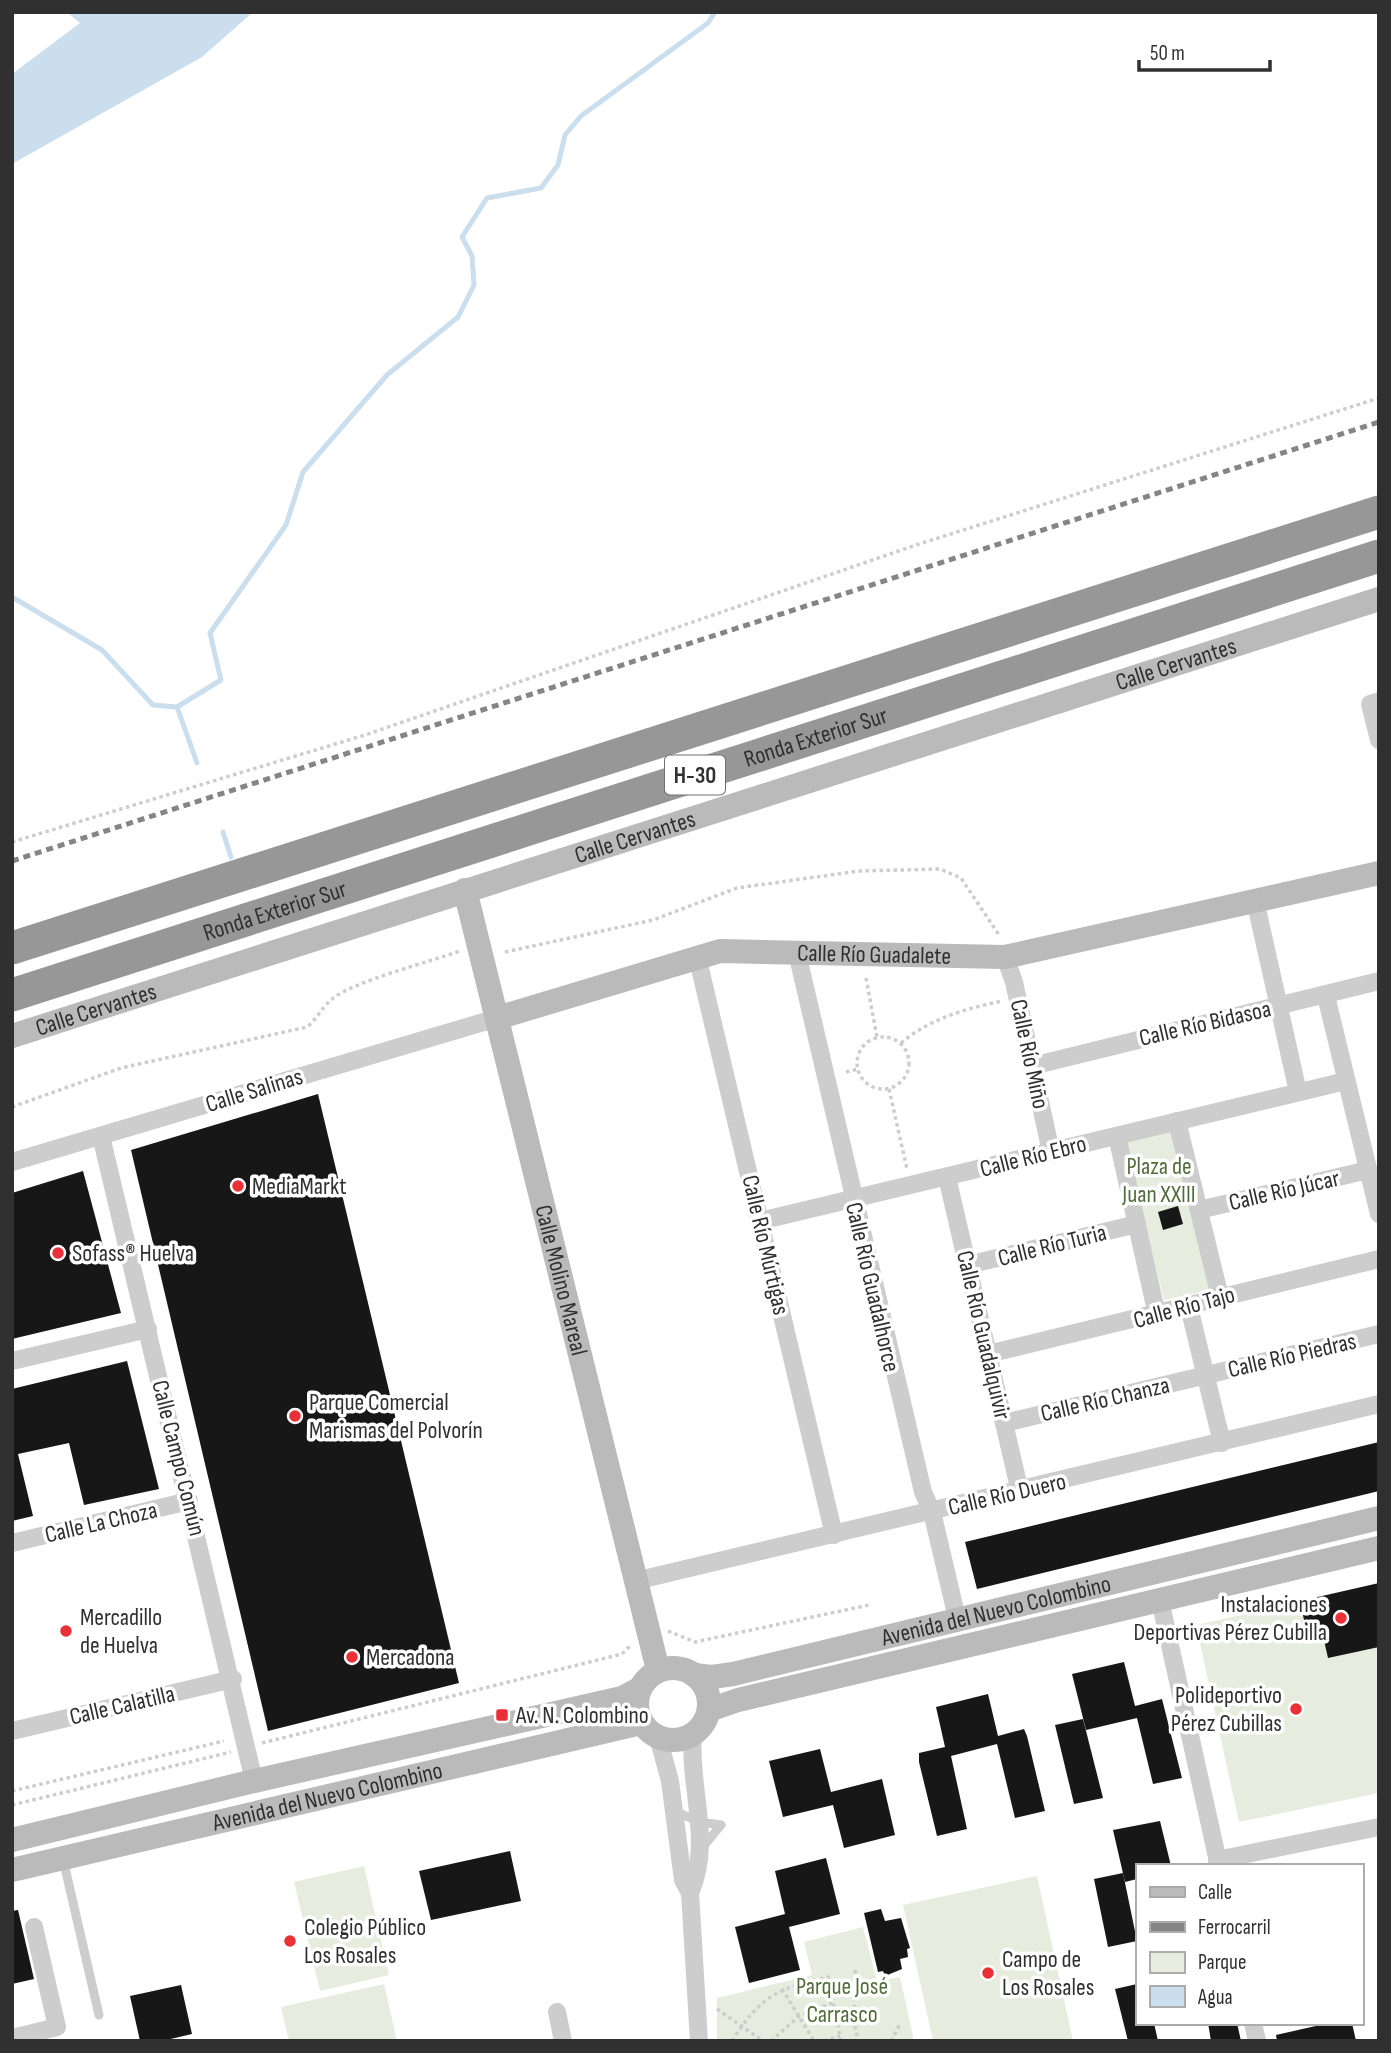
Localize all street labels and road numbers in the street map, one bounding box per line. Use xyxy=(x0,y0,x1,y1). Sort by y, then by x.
street label: Calle Cervantes xyxy=(1112,632,1240,697)
street label: Ronda Exterior Sur xyxy=(740,701,891,774)
road number: H-30 xyxy=(665,755,725,794)
street label: Calle Cervantes xyxy=(571,804,699,870)
street label: Ronda Exterior Sur xyxy=(200,874,350,948)
street label: Calle Río Guadalete xyxy=(797,939,951,971)
street label: Calle Cervantes xyxy=(32,977,160,1043)
street label: Calle Río Bidasoa xyxy=(1136,994,1274,1053)
street label: Calle Río Miño xyxy=(1004,997,1055,1111)
street label: Calle Salinas xyxy=(202,1062,306,1119)
street label: Calle Río Ebro xyxy=(977,1129,1089,1184)
street label: Calle Río Júcar xyxy=(1226,1164,1342,1217)
street label: Calle Río Múrtigas xyxy=(735,1172,796,1318)
street label: Calle Río Guadalhorce xyxy=(839,1200,906,1375)
street label: Calle Molino Mareal xyxy=(528,1202,594,1359)
street label: Calle Río Turia xyxy=(995,1218,1109,1273)
street label: Calle Río Guadalquivir xyxy=(950,1248,1017,1422)
street label: Calle Río Tajo xyxy=(1130,1280,1238,1335)
street label: Calle Río Piedras xyxy=(1225,1327,1359,1384)
street label: Calle Río Chanza xyxy=(1038,1371,1172,1428)
street label: Calle Campo Común xyxy=(145,1377,212,1539)
street label: Calle Río Duero xyxy=(945,1467,1069,1522)
street label: Calle La Choza xyxy=(42,1495,160,1549)
street label: Avenida del Nuevo Colombino xyxy=(878,1569,1114,1653)
street label: Calle Calatilla xyxy=(67,1679,178,1732)
street label: Avenida del Nuevo Colombino xyxy=(209,1756,445,1838)

